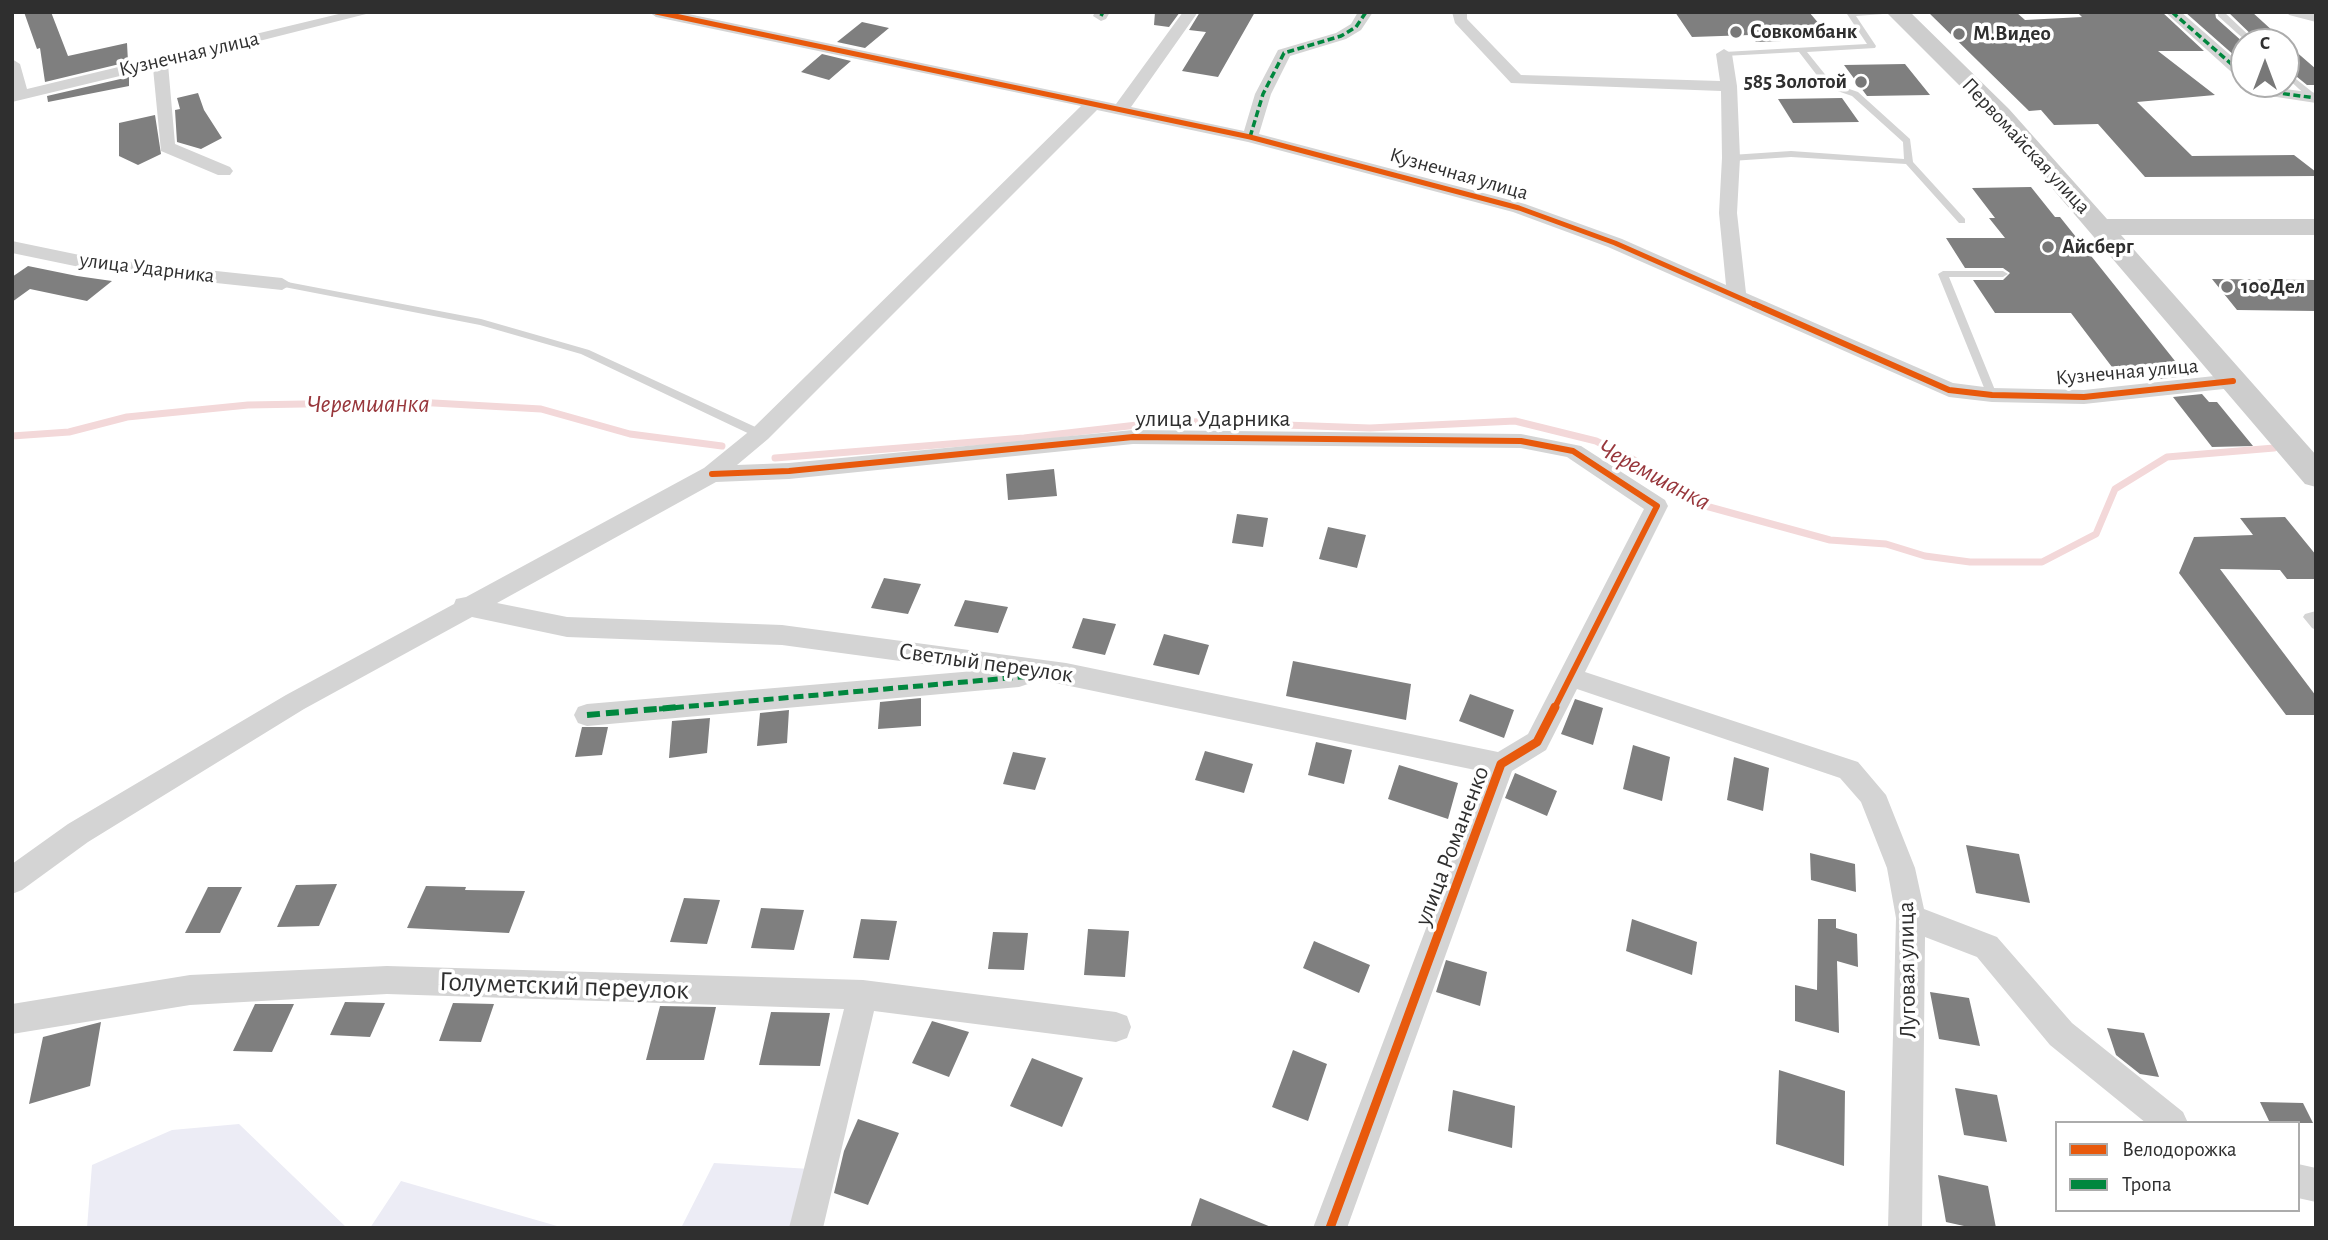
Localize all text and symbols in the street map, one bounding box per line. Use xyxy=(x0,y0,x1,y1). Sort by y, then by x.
place label: Совкомбанк xyxy=(1750,19,1857,45)
place label: М.Видео xyxy=(1973,21,2051,47)
marker: Совкомбанк xyxy=(1728,24,1744,40)
street label: Кузнечная улица xyxy=(116,26,262,82)
marker: М.Видео xyxy=(1951,26,1967,42)
north arrow xyxy=(2230,28,2300,98)
text: С xyxy=(2260,34,2270,53)
place label: 585 Золотой xyxy=(1744,69,1847,95)
street label: Первомайская улица xyxy=(1956,73,2096,219)
marker: 585 Золотой xyxy=(1853,74,1869,90)
street label: Кузнечная улица xyxy=(1387,142,1531,206)
place label: Айсберг xyxy=(2062,234,2134,260)
marker: Айсберг xyxy=(2040,239,2056,255)
street label: улица Ударника xyxy=(78,247,216,289)
place label: 100Дел xyxy=(2241,274,2305,300)
marker: 100Дел xyxy=(2219,279,2235,295)
street label: Кузнечная улица xyxy=(2055,353,2199,391)
water label: Черемшанка xyxy=(306,388,430,420)
street label: улица Ударника xyxy=(1136,405,1290,433)
water label: Черемшанка xyxy=(1592,432,1716,518)
street label: Светлый переулок xyxy=(897,637,1075,689)
street label: улица Романенко xyxy=(1408,762,1496,930)
street label: Луговая улица xyxy=(1891,901,1923,1039)
street label: Голуметский переулок xyxy=(438,965,690,1007)
legend xyxy=(2055,1121,2300,1212)
text: Велодорожка xyxy=(2122,1139,2237,1160)
text: Тропа xyxy=(2122,1174,2172,1195)

